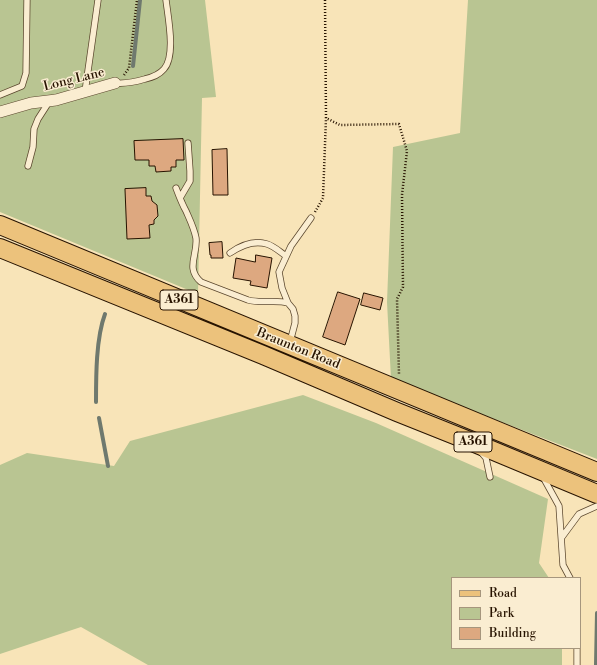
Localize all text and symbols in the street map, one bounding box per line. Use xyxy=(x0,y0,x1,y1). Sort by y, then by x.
street label: Long Lane xyxy=(42,65,106,95)
road number: A361 xyxy=(160,290,198,310)
street label: Braunton Road xyxy=(254,325,342,373)
road number: A361 xyxy=(454,432,492,452)
legend xyxy=(451,577,581,649)
text: Road xyxy=(489,586,517,601)
text: Park xyxy=(489,606,514,621)
text: Building xyxy=(489,626,536,641)

